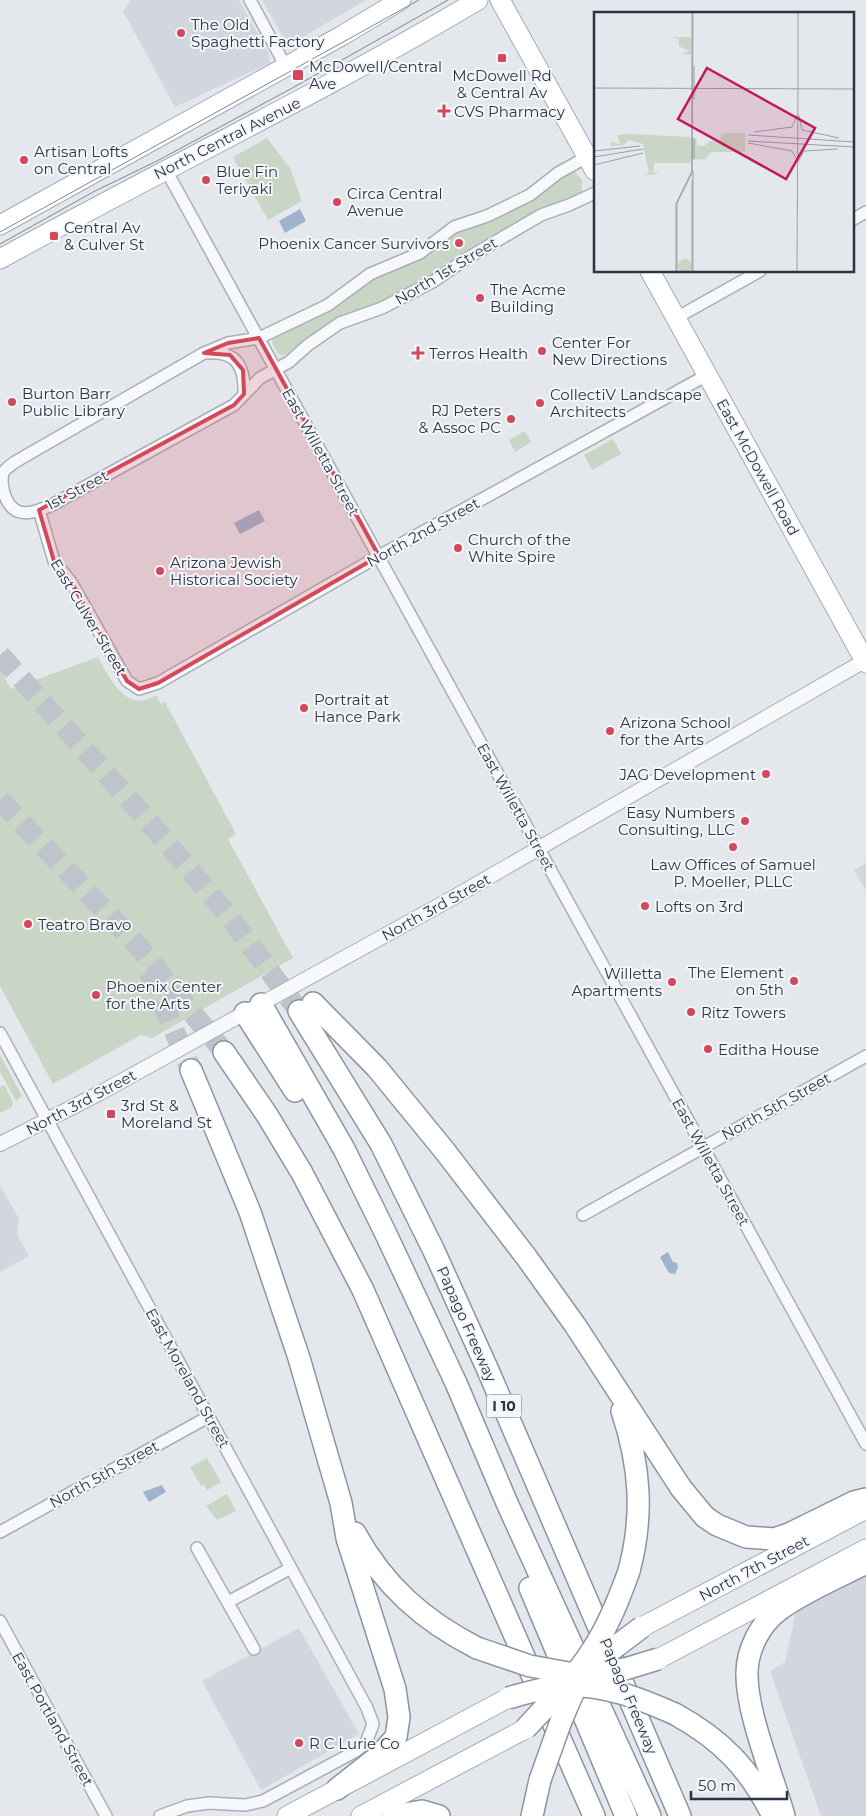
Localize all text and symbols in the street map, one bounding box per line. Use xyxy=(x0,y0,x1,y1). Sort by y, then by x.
inset map xyxy=(594,12,854,272)
place label: The Old Spaghetti Factory xyxy=(191,15,325,51)
marker: The Old Spaghetti Factory xyxy=(175,27,187,39)
marker: McDowell Rd & Central Av xyxy=(496,52,508,64)
place label: McDowell/Central Ave xyxy=(309,57,442,93)
place label: McDowell Rd & Central Av xyxy=(452,66,552,102)
marker: McDowell/Central Ave xyxy=(291,68,305,82)
street label: North Central Avenue xyxy=(150,93,304,183)
place label: CVS Pharmacy xyxy=(454,102,566,121)
marker: CVS Pharmacy xyxy=(438,105,450,117)
place label: Artisan Lofts on Central xyxy=(34,142,128,178)
marker: Artisan Lofts on Central xyxy=(18,154,30,166)
place label: Blue Fin Teriyaki xyxy=(216,162,278,198)
marker: Blue Fin Teriyaki xyxy=(200,174,212,186)
place label: Circa Central Avenue xyxy=(347,184,443,220)
marker: Circa Central Avenue xyxy=(331,196,343,208)
place label: Central Av & Culver St xyxy=(64,218,145,254)
marker: Central Av & Culver St xyxy=(48,230,60,242)
street label: North 1st Street xyxy=(391,233,501,309)
place label: Phoenix Cancer Survivors xyxy=(258,234,449,253)
marker: Phoenix Cancer Survivors xyxy=(453,237,465,249)
place label: The Acme Building xyxy=(490,280,566,316)
marker: The Acme Building xyxy=(474,292,486,304)
place label: Center For New Directions xyxy=(552,333,667,369)
place label: Terros Health xyxy=(429,344,528,363)
marker: Center For New Directions xyxy=(536,345,548,357)
marker: Terros Health xyxy=(411,346,425,360)
place label: Burton Barr Public Library xyxy=(22,384,126,420)
street label: East Willetta Street xyxy=(278,385,364,519)
place label: CollectiV Landscape Architects xyxy=(550,385,702,421)
street label: East McDowell Road xyxy=(712,395,804,539)
marker: Burton Barr Public Library xyxy=(6,396,18,408)
marker: CollectiV Landscape Architects xyxy=(534,397,546,409)
place label: RJ Peters & Assoc PC xyxy=(419,401,501,437)
marker: RJ Peters & Assoc PC xyxy=(505,413,517,425)
street label: 1st Street xyxy=(42,466,112,514)
street label: North 2nd Street xyxy=(363,493,483,571)
place label: Church of the White Spire xyxy=(468,530,571,566)
marker: Church of the White Spire xyxy=(452,542,464,554)
place label: Arizona Jewish Historical Society xyxy=(170,553,299,589)
street label: East Culver Street xyxy=(47,555,131,679)
marker: Arizona Jewish Historical Society xyxy=(154,565,166,577)
place label: Portrait at Hance Park xyxy=(314,690,401,726)
marker: Portrait at Hance Park xyxy=(298,702,310,714)
place label: Arizona School for the Arts xyxy=(620,713,731,749)
marker: Arizona School for the Arts xyxy=(604,725,616,737)
street label: East Willetta Street xyxy=(473,740,559,874)
place label: JAG Development xyxy=(618,765,756,784)
marker: JAG Development xyxy=(760,768,772,780)
place label: Easy Numbers Consulting, LLC xyxy=(618,803,735,839)
marker: Easy Numbers Consulting, LLC xyxy=(739,815,751,827)
marker: Law Offices of Samuel P. Moeller, PLLC xyxy=(727,841,739,853)
place label: Law Offices of Samuel P. Moeller, PLLC xyxy=(650,855,816,891)
street label: North 3rd Street xyxy=(378,869,494,945)
place label: Lofts on 3rd xyxy=(655,897,743,916)
marker: Lofts on 3rd xyxy=(639,900,651,912)
place label: Teatro Bravo xyxy=(38,915,131,934)
marker: Teatro Bravo xyxy=(22,918,34,930)
place label: The Element on 5th xyxy=(688,963,784,999)
place label: Willetta Apartments xyxy=(571,964,662,1000)
marker: The Element on 5th xyxy=(788,975,800,987)
marker: Willetta Apartments xyxy=(666,976,678,988)
place label: Phoenix Center for the Arts xyxy=(106,977,222,1013)
marker: Phoenix Center for the Arts xyxy=(90,989,102,1001)
place label: Ritz Towers xyxy=(701,1003,786,1022)
marker: Ritz Towers xyxy=(685,1006,697,1018)
place label: Editha House xyxy=(718,1040,819,1059)
marker: Editha House xyxy=(702,1043,714,1055)
street label: North 3rd Street xyxy=(23,1065,139,1139)
street label: North 5th Street xyxy=(718,1068,834,1144)
street label: East Willetta Street xyxy=(668,1095,754,1229)
place label: 3rd St & Moreland St xyxy=(121,1096,212,1132)
marker: 3rd St & Moreland St xyxy=(105,1108,117,1120)
street label: Papago Freeway xyxy=(433,1263,501,1386)
street label: East Moreland Street xyxy=(142,1305,234,1451)
road number: I 10 xyxy=(486,1394,522,1418)
street label: North 5th Street xyxy=(46,1436,162,1512)
street label: North 7th Street xyxy=(696,1531,812,1605)
street label: Papago Freeway xyxy=(596,1635,662,1758)
street label: East Portland Street xyxy=(8,1648,98,1790)
place label: R C Lurie Co xyxy=(309,1734,400,1753)
marker: R C Lurie Co xyxy=(293,1737,305,1749)
scale bar xyxy=(691,1768,787,1800)
text: 50 m xyxy=(698,1776,736,1795)

